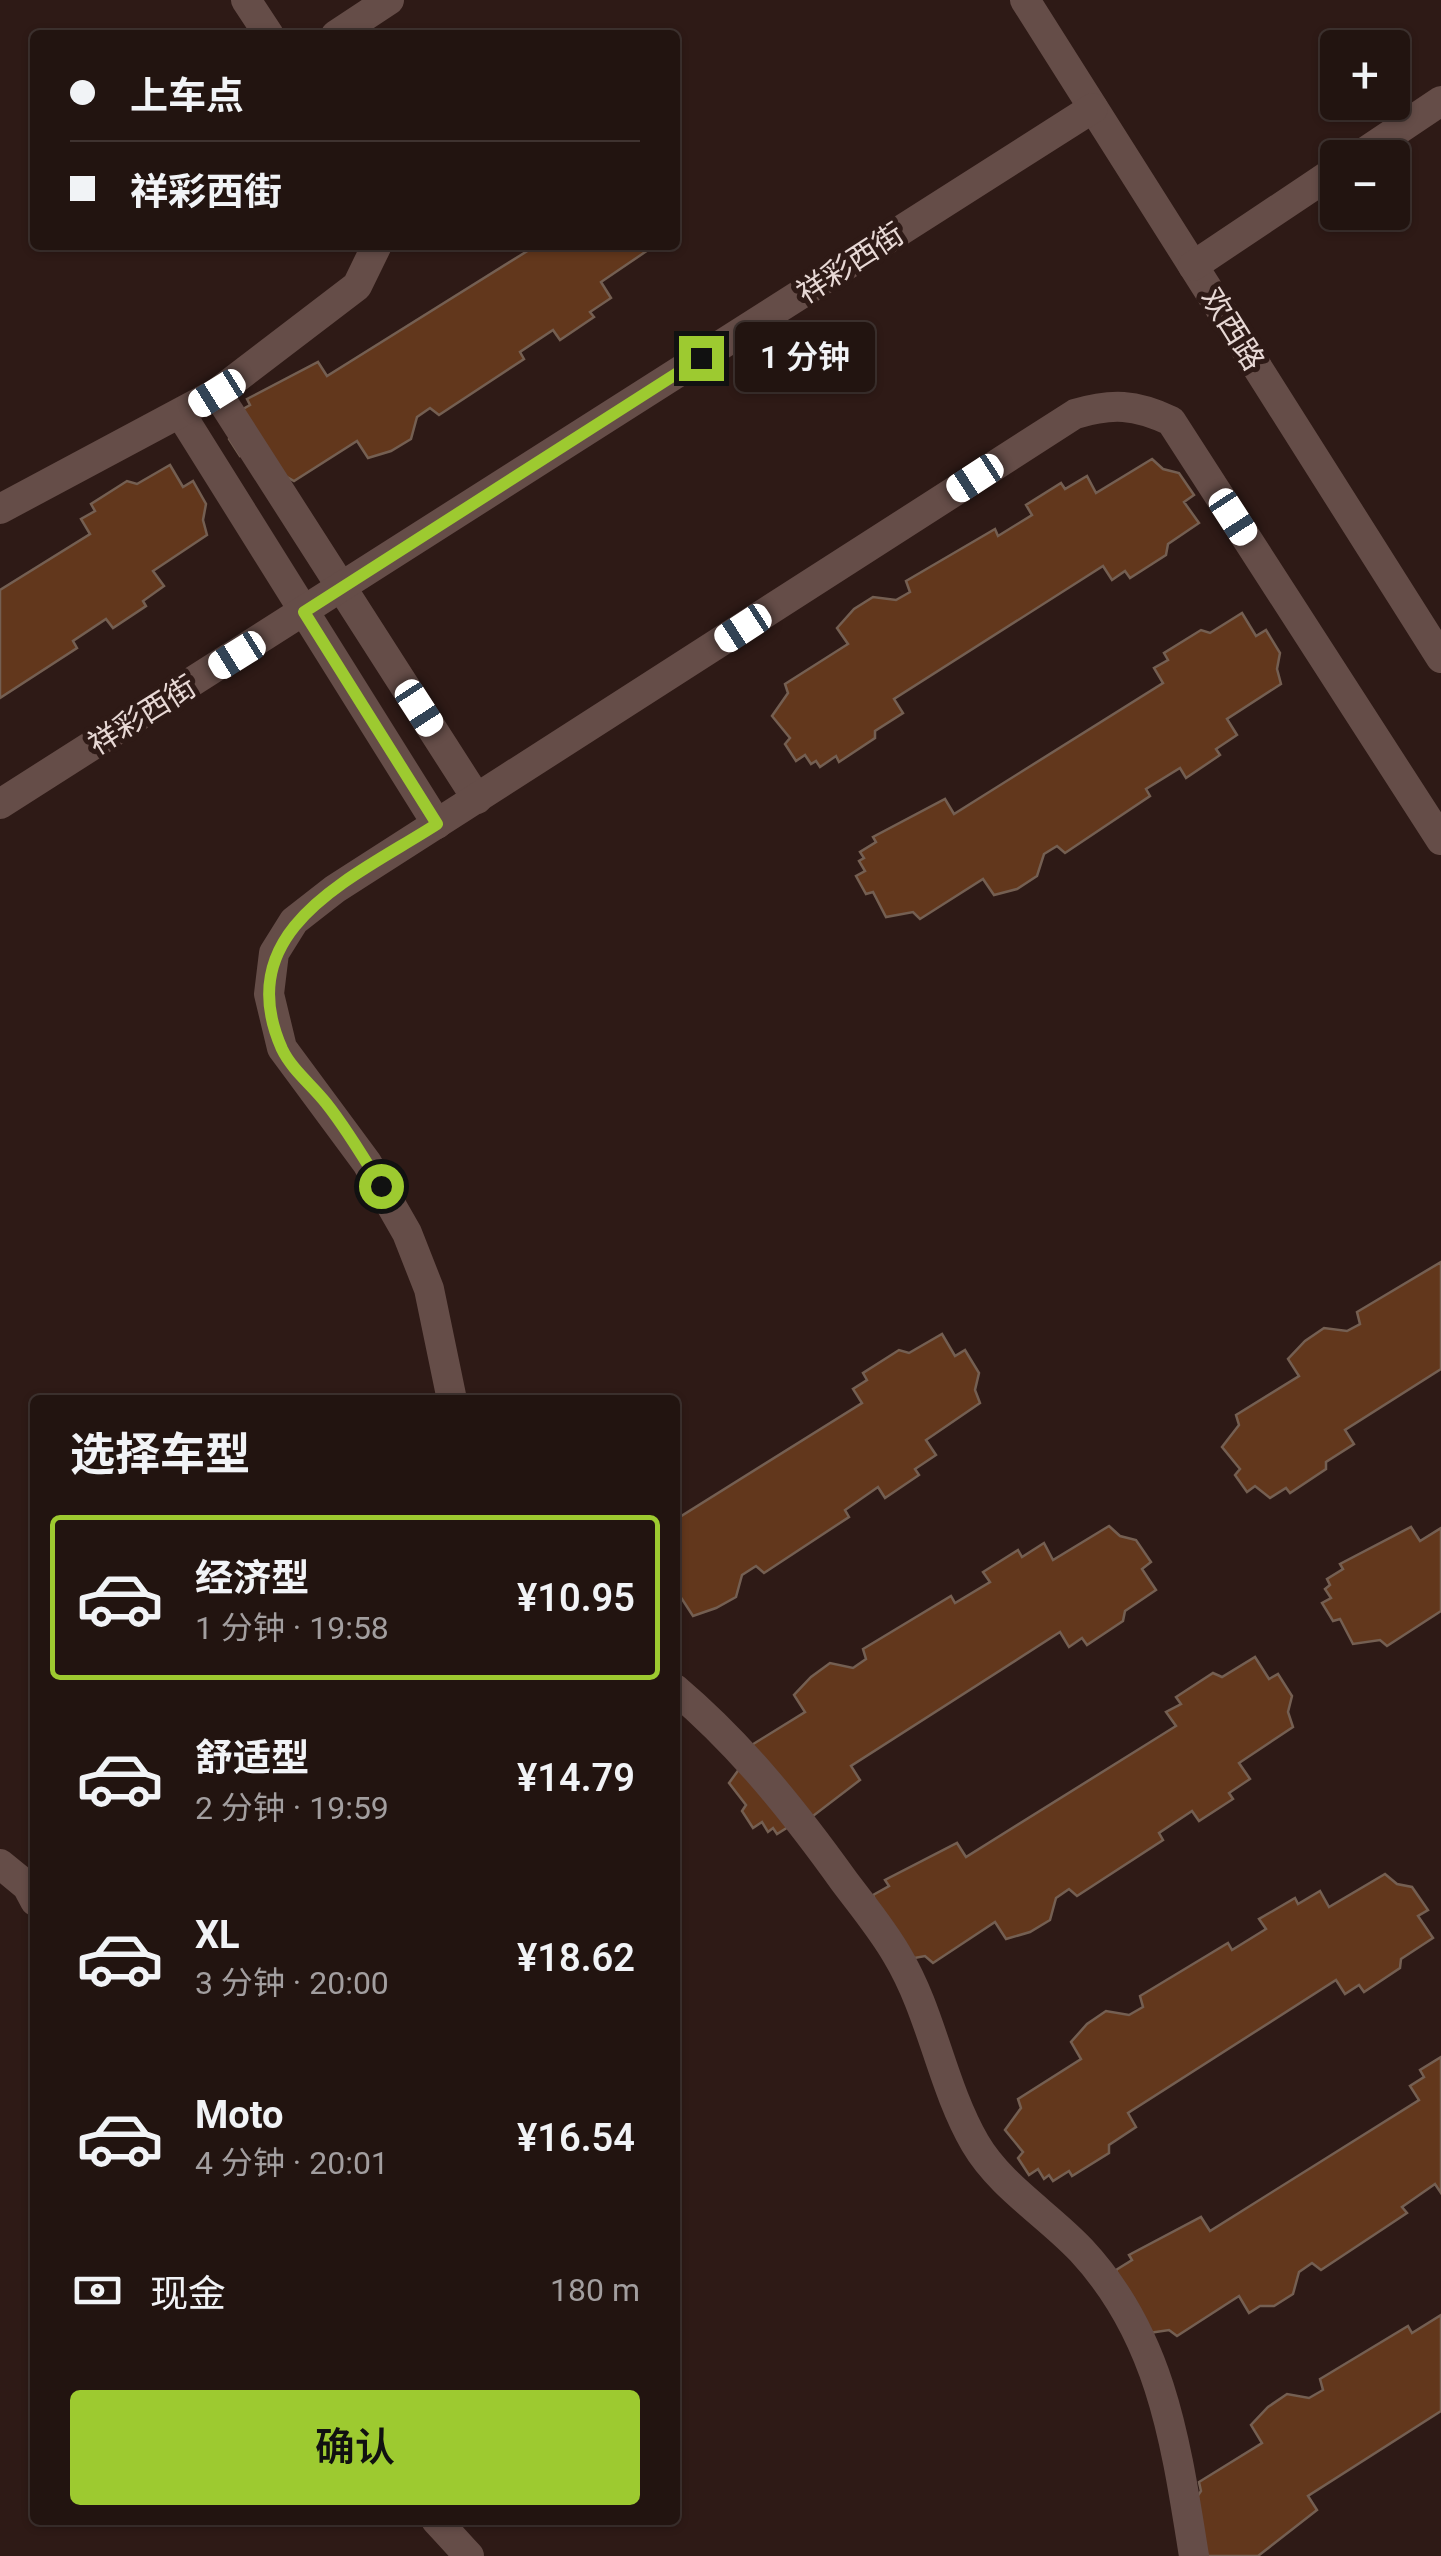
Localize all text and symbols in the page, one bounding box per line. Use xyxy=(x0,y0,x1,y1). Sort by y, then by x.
map controls xyxy=(1320,30,1410,230)
button: + xyxy=(1320,30,1410,120)
text: 上车点 xyxy=(130,74,244,118)
button: − xyxy=(1320,140,1410,230)
text: 祥彩西街 xyxy=(130,170,282,214)
street label: 祥彩西街 xyxy=(790,216,910,310)
street label: 欢西路 xyxy=(1194,282,1272,376)
callout: 1 分钟 xyxy=(736,323,876,393)
route end xyxy=(679,336,724,381)
text: 1 分钟 xyxy=(760,338,850,376)
car xyxy=(184,364,250,422)
car xyxy=(942,449,1008,507)
car xyxy=(1204,484,1262,550)
car xyxy=(710,599,776,657)
car xyxy=(204,626,270,684)
street label: 祥彩西街 xyxy=(82,668,202,762)
car xyxy=(390,675,448,741)
route start xyxy=(359,1164,404,1209)
text: 选择车型 xyxy=(70,1428,250,1481)
icon: car xyxy=(75,1553,165,1643)
text: 经济型 xyxy=(195,1556,309,1600)
text: ¥10.95 xyxy=(517,1576,635,1620)
text: 1 分钟 · 19:58 xyxy=(195,1609,389,1647)
icon: car xyxy=(75,1733,165,1823)
text: 舒适型 xyxy=(195,1736,309,1780)
text: ¥14.79 xyxy=(517,1756,635,1800)
text: 2 分钟 · 19:59 xyxy=(195,1789,389,1827)
icon: car xyxy=(75,1913,165,2003)
text: XL xyxy=(195,1913,240,1957)
text: ¥18.62 xyxy=(517,1936,635,1980)
text: 3 分钟 · 20:00 xyxy=(195,1964,389,2002)
icon: car xyxy=(75,2093,165,2183)
text: Moto xyxy=(195,2093,284,2137)
text: ¥16.54 xyxy=(517,2116,635,2160)
text: 4 分钟 · 20:01 xyxy=(195,2144,389,2182)
icon: cash xyxy=(70,2263,125,2318)
text: 180 m xyxy=(550,2271,640,2309)
text: 现金 xyxy=(150,2272,226,2316)
button: 确认 xyxy=(70,2390,640,2505)

